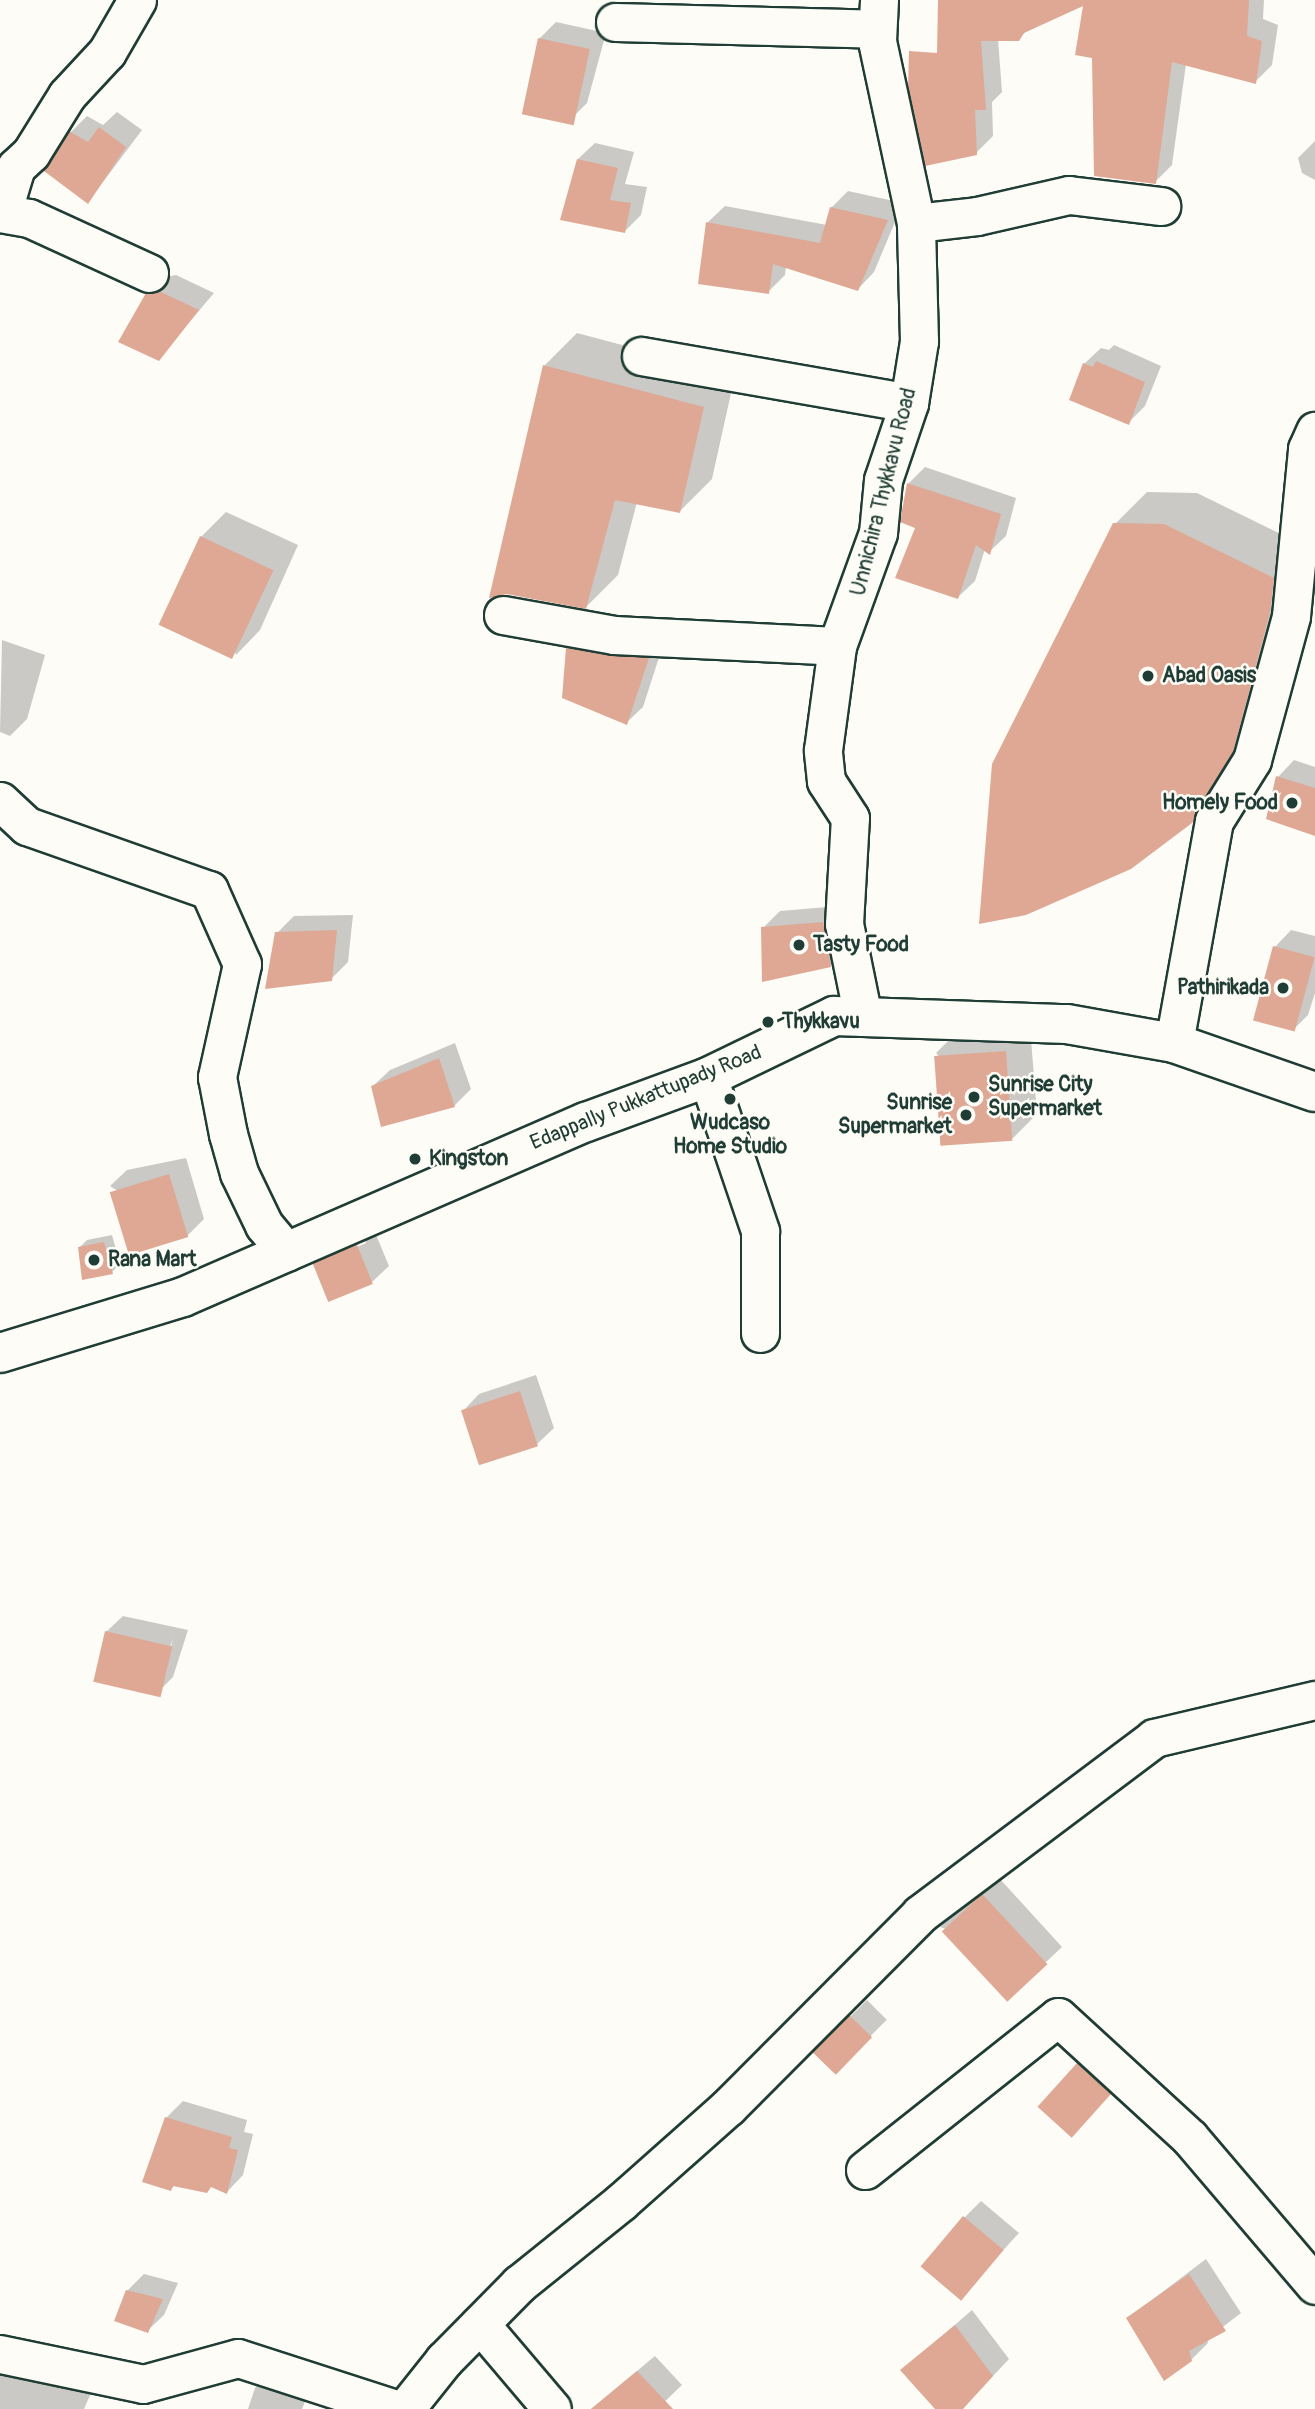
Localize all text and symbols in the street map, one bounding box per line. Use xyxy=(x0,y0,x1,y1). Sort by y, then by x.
street label: Unnichira Thykkavu Road xyxy=(846,385,922,599)
place label: Abad Oasis xyxy=(1162,663,1256,689)
marker: Abad Oasis xyxy=(1140,668,1156,684)
place label: Homely Food xyxy=(1162,790,1278,816)
marker: Homely Food xyxy=(1284,795,1300,811)
place label: Tasty Food xyxy=(813,932,909,958)
marker: Tasty Food xyxy=(791,937,807,953)
place label: Pathirikada xyxy=(1177,975,1269,1001)
marker: Pathirikada xyxy=(1275,980,1291,996)
place label: Thykkavu xyxy=(782,1009,860,1035)
marker: Thykkavu xyxy=(760,1014,776,1030)
street label: Edappally Pukkattupady Road xyxy=(527,1040,765,1156)
place label: Sunrise City Supermarket xyxy=(988,1072,1102,1122)
marker: Sunrise City Supermarket xyxy=(966,1089,982,1105)
place label: Sunrise Supermarket xyxy=(838,1090,952,1140)
marker: Wudcaso Home Studio xyxy=(722,1091,738,1107)
marker: Sunrise Supermarket xyxy=(958,1107,974,1123)
place label: Wudcaso Home Studio xyxy=(673,1110,787,1160)
place label: Kingston xyxy=(429,1146,508,1172)
marker: Kingston xyxy=(407,1151,423,1167)
place label: Rana Mart xyxy=(108,1247,196,1273)
marker: Rana Mart xyxy=(86,1252,102,1268)

